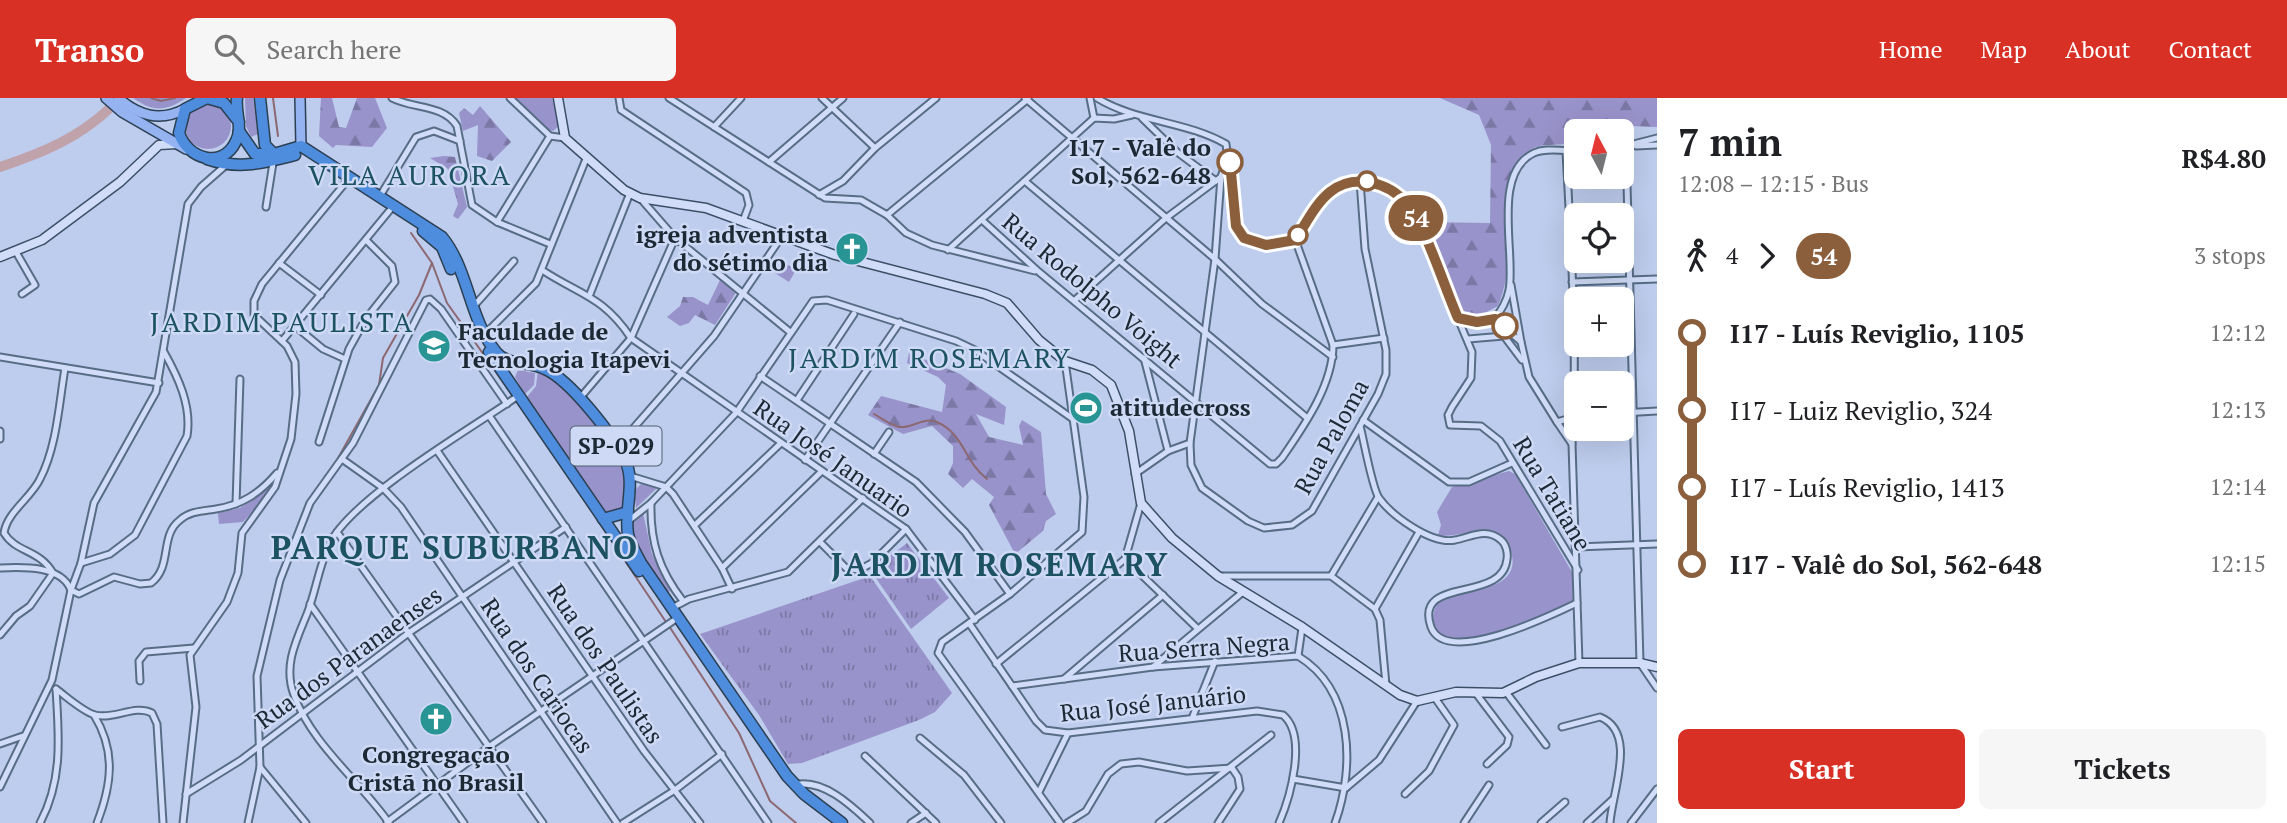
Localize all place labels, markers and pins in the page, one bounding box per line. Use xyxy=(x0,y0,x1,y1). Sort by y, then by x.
place label: I17 - Valê do Sol, 562-648 xyxy=(1069,131,1211,191)
marker: I17 - Valê do Sol, 562-648 xyxy=(1217,149,1243,175)
unlabelled marker xyxy=(1357,171,1377,191)
place label: igreja adventista do sétimo dia xyxy=(636,218,829,278)
unlabelled marker xyxy=(1288,225,1308,245)
church icon: igreja adventista do sétimo dia xyxy=(833,230,871,268)
unlabelled marker xyxy=(1492,313,1518,339)
place label: Faculdade de Tecnologia Itapevi xyxy=(458,315,670,375)
school or university icon: Faculdade de Tecnologia Itapevi xyxy=(415,327,453,365)
sports icon: atitudecross xyxy=(1067,389,1105,427)
place label: atitudecross xyxy=(1110,391,1251,423)
church icon: Congregação Cristã no Brasil xyxy=(417,700,455,738)
place label: Congregação Cristã no Brasil xyxy=(348,738,524,798)

